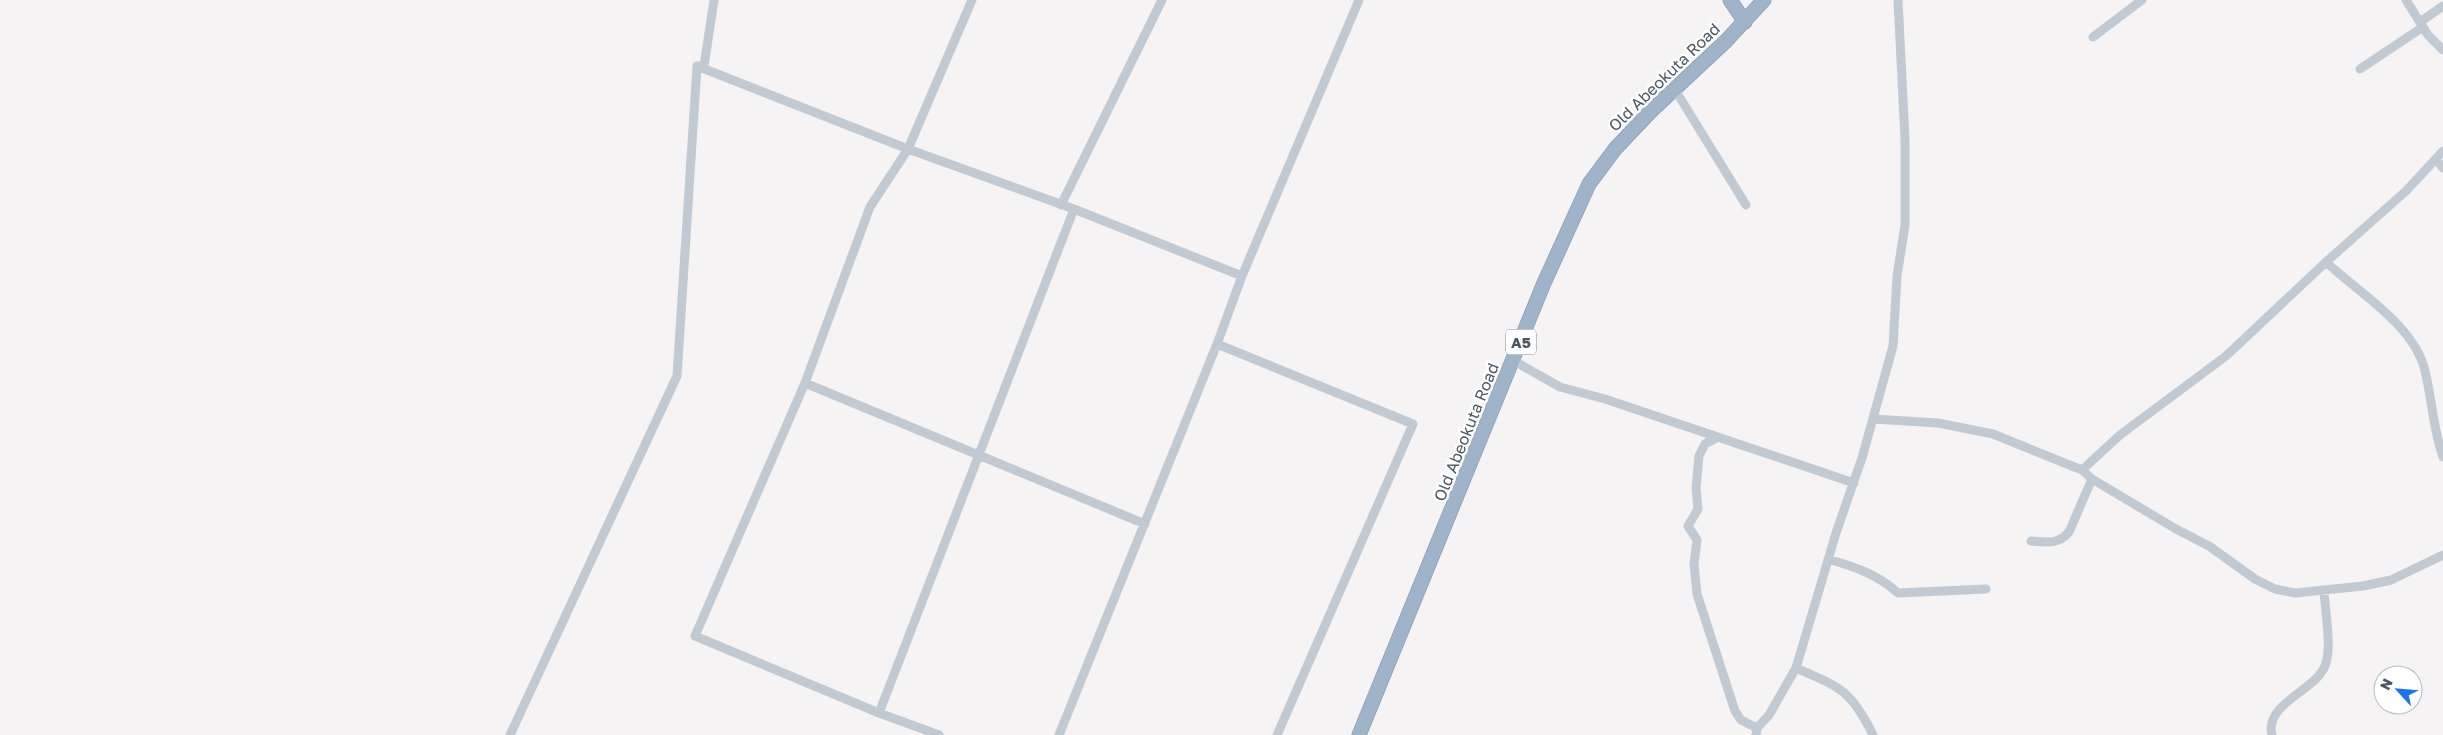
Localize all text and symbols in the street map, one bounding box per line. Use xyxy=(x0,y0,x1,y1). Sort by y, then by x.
street label: Old Abeokuta Road xyxy=(1604,19,1724,135)
road number: A5 xyxy=(1506,330,1536,354)
street label: Old Abeokuta Road xyxy=(1429,360,1503,504)
north arrow xyxy=(2373,665,2423,715)
text: N xyxy=(2376,676,2396,693)

